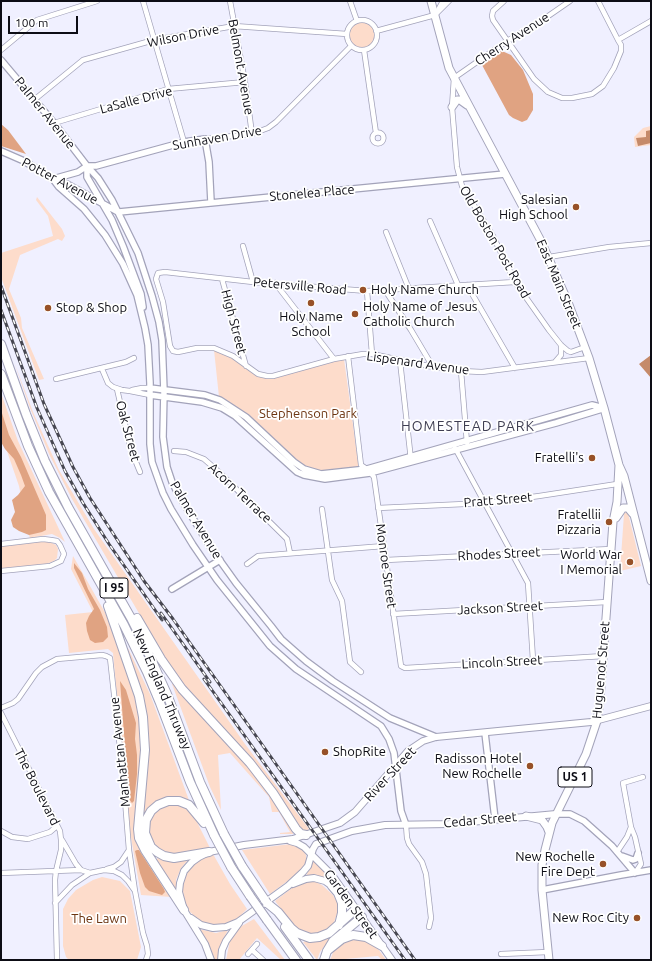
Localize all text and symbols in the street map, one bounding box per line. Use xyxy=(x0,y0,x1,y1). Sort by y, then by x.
scale bar xyxy=(10,8,80,34)
street label: Cherry Avenue xyxy=(472,9,552,69)
text: 100 m xyxy=(15,16,48,29)
street label: Belmont Avenue xyxy=(225,18,257,116)
street label: Wilson Drive xyxy=(146,21,220,51)
street label: Palmer Avenue xyxy=(11,74,79,152)
street label: LaSalle Drive xyxy=(98,83,174,117)
street label: Sunhaven Drive xyxy=(171,122,263,154)
street label: Potter Avenue xyxy=(19,154,101,208)
street label: Stonelea Place xyxy=(269,182,355,204)
street label: Old Boston Post Road xyxy=(456,183,534,301)
place label: Salesian High School xyxy=(499,192,568,223)
marker: Salesian High School xyxy=(571,202,581,212)
street label: East Main Street xyxy=(533,237,585,331)
street label: Petersville Road xyxy=(253,274,347,298)
place label: Holy Name Church xyxy=(371,282,479,298)
marker: Holy Name Church xyxy=(358,285,368,295)
street label: High Street xyxy=(218,288,250,356)
marker: Holy Name School xyxy=(306,298,316,308)
place label: Holy Name of Jesus Catholic Church xyxy=(363,299,477,330)
place label: Stop & Shop xyxy=(56,300,127,316)
marker: Stop & Shop xyxy=(43,303,53,313)
place label: Holy Name School xyxy=(279,309,343,340)
marker: Holy Name of Jesus Catholic Church xyxy=(350,309,360,319)
street label: Lispenard Avenue xyxy=(366,348,470,378)
street label: Oak Street xyxy=(112,399,144,463)
park label: Stephenson Park xyxy=(259,406,357,422)
district label: HOMESTEAD PARK xyxy=(401,418,535,434)
place label: Fratelli's xyxy=(535,450,584,466)
marker: Fratelli's xyxy=(587,453,597,463)
street label: Acorn Terrace xyxy=(205,460,275,526)
street label: Palmer Avenue xyxy=(167,478,225,562)
street label: Pratt Street xyxy=(463,489,533,511)
place label: Fratellii Pizzaria xyxy=(557,507,601,538)
marker: Fratellii Pizzaria xyxy=(604,517,614,527)
street label: Monroe Street xyxy=(372,523,400,609)
street label: Rhodes Street xyxy=(457,544,541,564)
place label: World War I Memorial xyxy=(560,547,622,578)
marker: World War I Memorial xyxy=(625,557,635,567)
road number: I 95 xyxy=(100,578,128,598)
street label: Jackson Street xyxy=(457,598,543,618)
street label: Huguenot Street xyxy=(589,621,613,719)
street label: New England Thruway xyxy=(129,626,195,752)
street label: Lincoln Street xyxy=(461,652,543,672)
street label: Manhattan Avenue xyxy=(106,696,134,808)
street label: River Street xyxy=(361,743,419,805)
place label: ShopRite xyxy=(333,744,386,760)
street label: The Boulevard xyxy=(11,746,63,828)
marker: ShopRite xyxy=(320,747,330,757)
place label: Radisson Hotel New Rochelle xyxy=(435,751,522,782)
marker: Radisson Hotel New Rochelle xyxy=(525,761,535,771)
road number: US 1 xyxy=(558,767,592,787)
street label: Cedar Street xyxy=(443,809,517,831)
place label: New Rochelle Fire Dept xyxy=(515,849,595,880)
marker: New Rochelle Fire Dept xyxy=(598,859,608,869)
street label: Garden Street xyxy=(321,866,381,942)
place label: New Roc City xyxy=(552,910,629,926)
park label: The Lawn xyxy=(71,911,127,927)
marker: New Roc City xyxy=(632,913,642,923)

